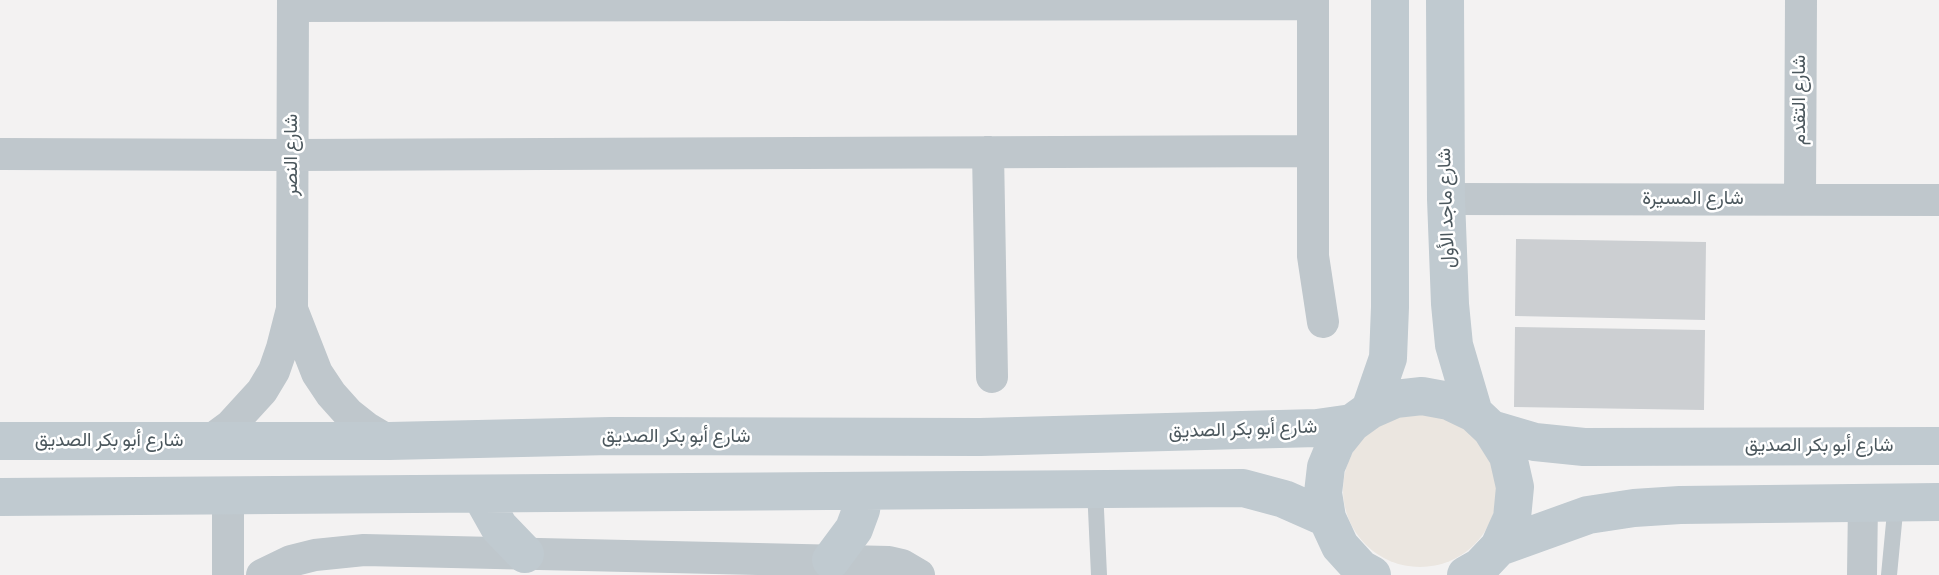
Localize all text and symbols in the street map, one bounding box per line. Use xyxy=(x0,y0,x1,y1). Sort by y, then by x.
street label: شارع التقدم xyxy=(1789,55,1811,145)
street label: شارع النصر xyxy=(281,114,303,196)
street label: شارع ماجد الأول xyxy=(1434,147,1460,269)
street label: شارع المسيرة xyxy=(1642,188,1744,210)
street label: شارع أبو بكر الصديق xyxy=(1168,416,1318,444)
street label: شارع أبو بكر الصديق xyxy=(602,426,750,448)
street label: شارع أبو بكر الصديق xyxy=(35,430,183,452)
street label: شارع أبو بكر الصديق xyxy=(1745,435,1893,457)

